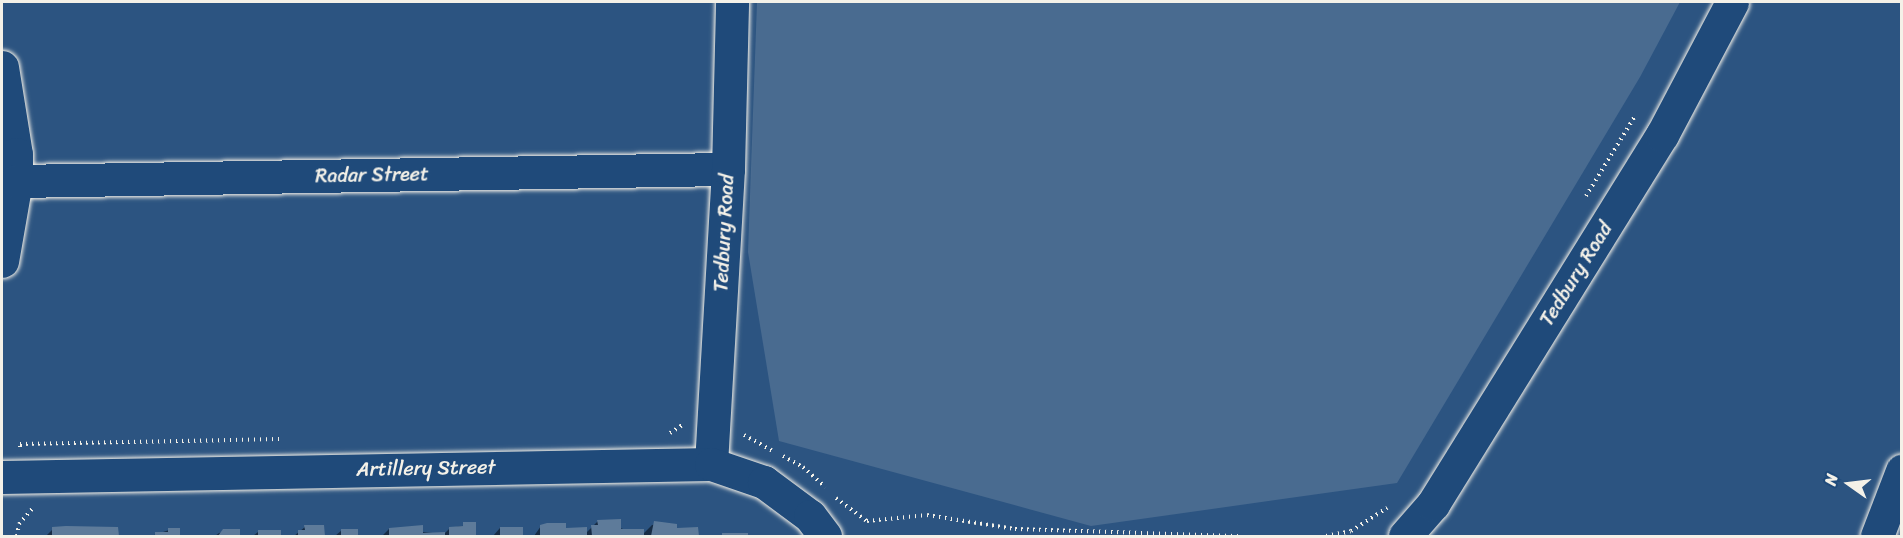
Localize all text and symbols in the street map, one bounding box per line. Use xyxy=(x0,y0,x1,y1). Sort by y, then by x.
street label: Radar Street xyxy=(315,162,429,188)
street label: Tedbury Road xyxy=(709,173,739,293)
street label: Tedbury Road xyxy=(1535,218,1617,330)
north arrow xyxy=(1819,454,1879,514)
street label: Artillery Street xyxy=(356,455,496,481)
text: N xyxy=(1816,471,1846,488)

